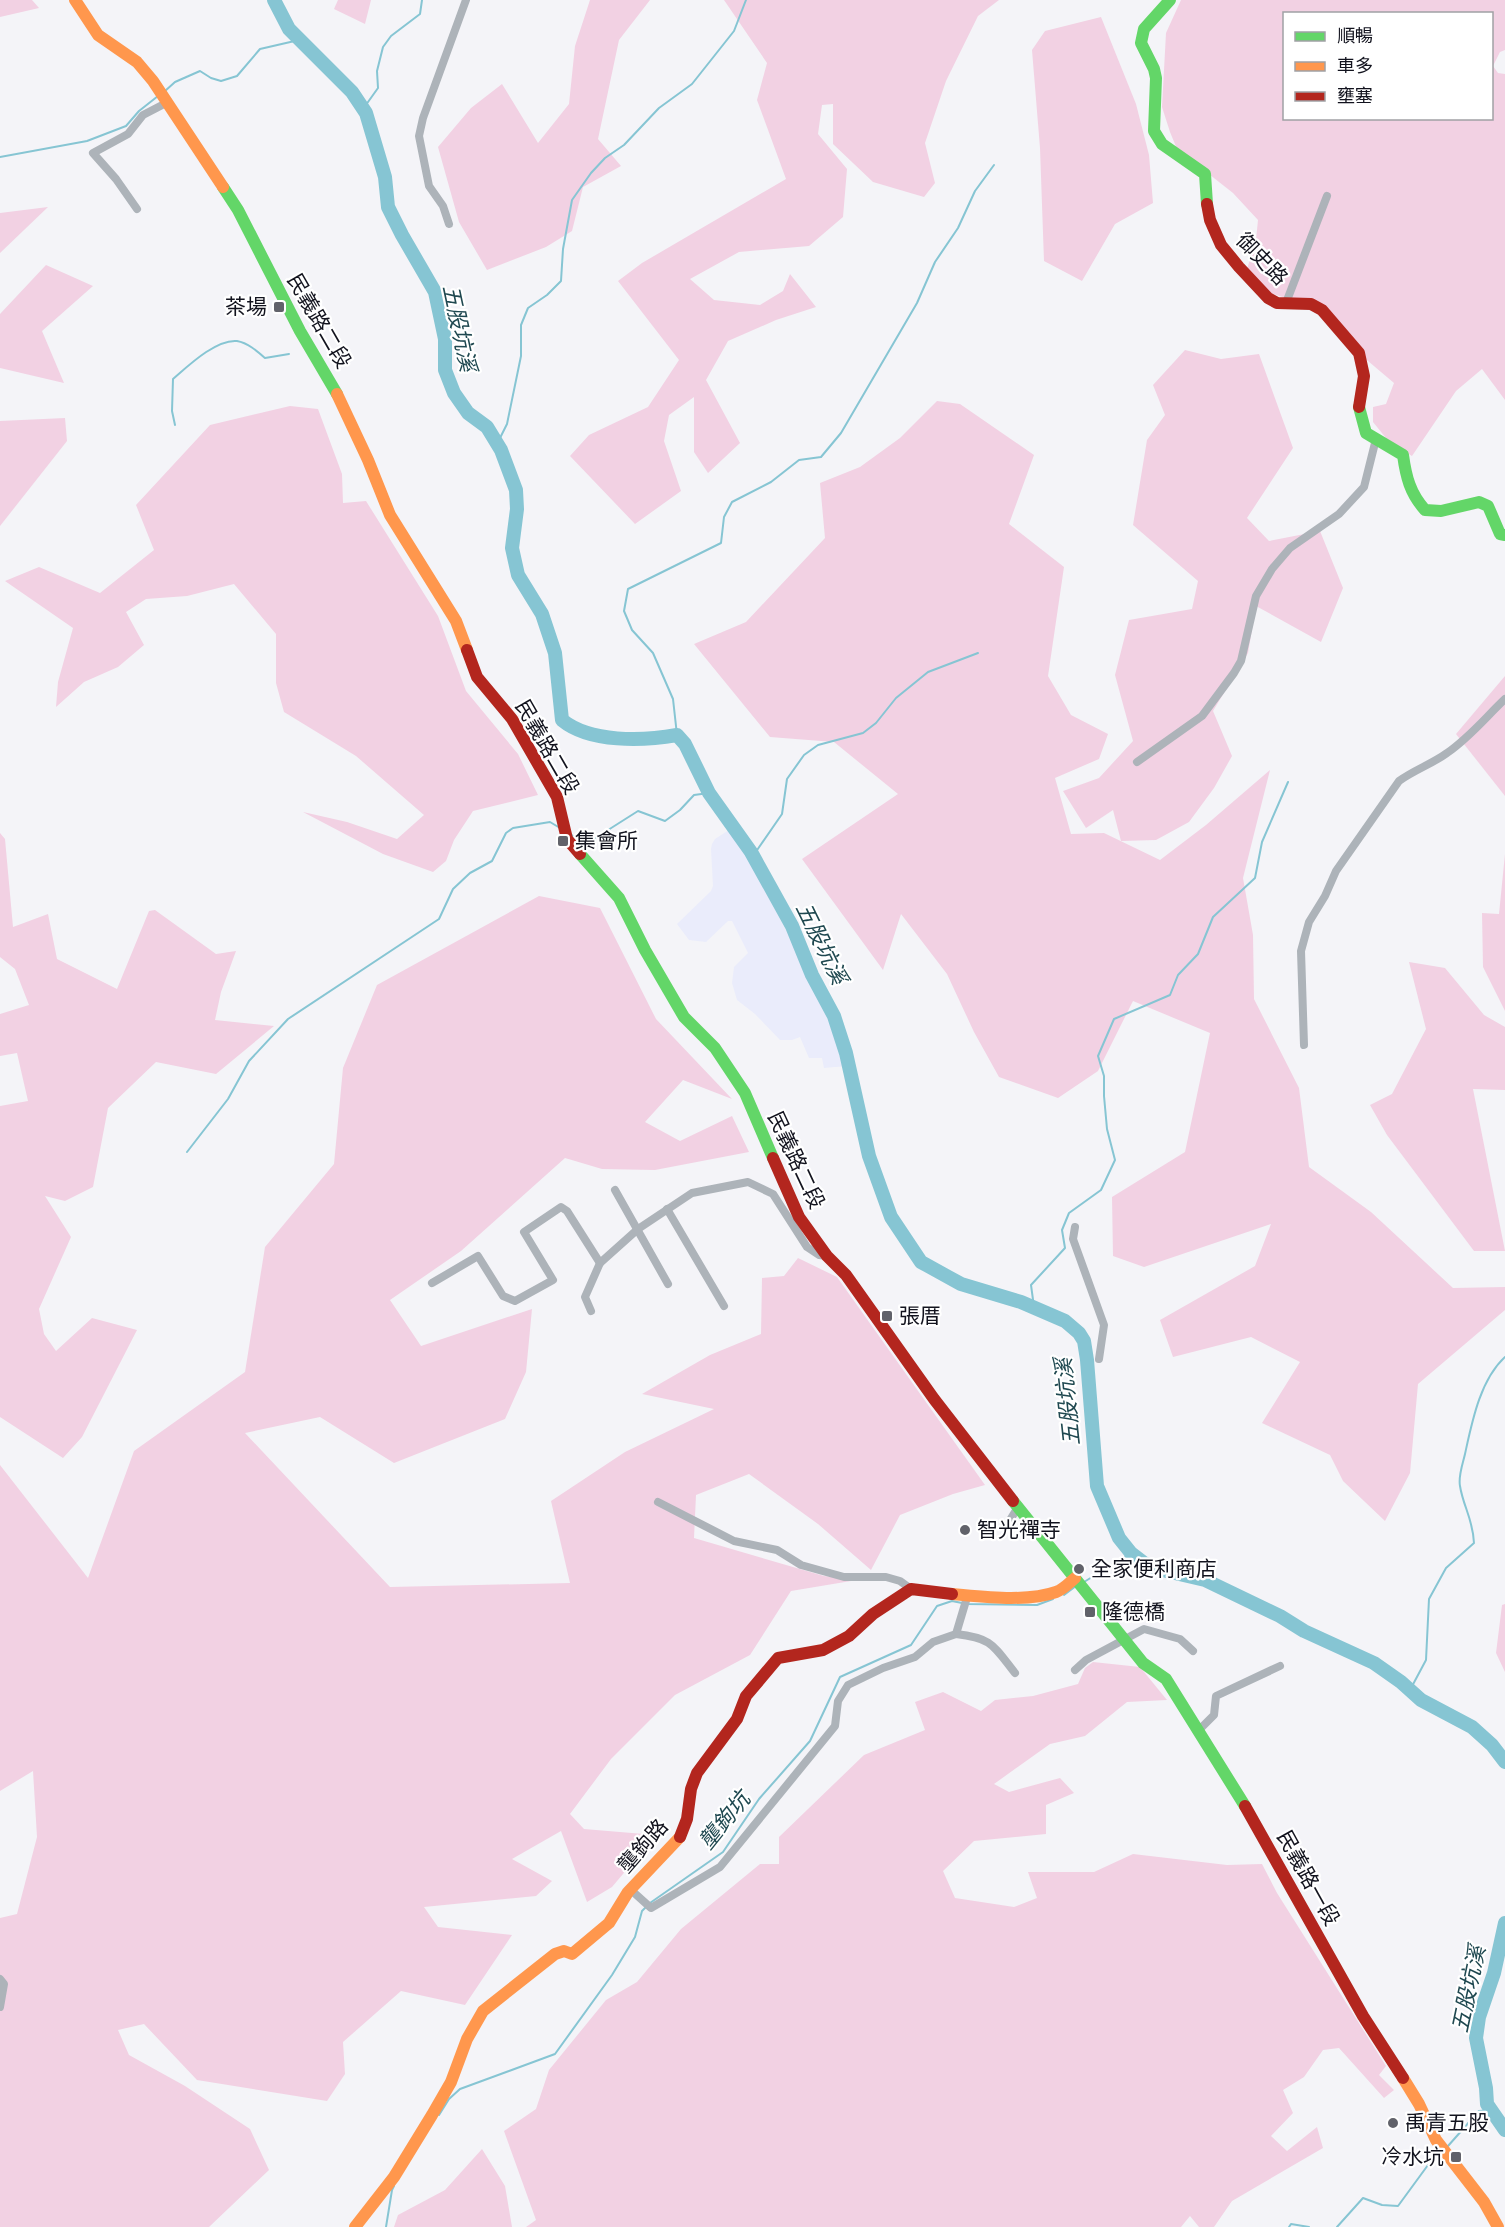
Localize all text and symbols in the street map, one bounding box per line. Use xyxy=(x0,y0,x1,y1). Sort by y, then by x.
legend xyxy=(1283,12,1493,120)
text: 順暢 xyxy=(1337,23,1373,49)
text: 車多 xyxy=(1337,53,1373,79)
text: 壅塞 xyxy=(1337,83,1373,109)
street label: 御史路 xyxy=(1229,226,1295,292)
street label: 民義路二段 xyxy=(280,268,358,374)
water label: 五股坑溪 xyxy=(435,282,485,377)
place label: 茶場 xyxy=(225,292,267,322)
marker: 茶場 xyxy=(272,300,286,314)
street label: 民義路二段 xyxy=(508,694,586,800)
place label: 集會所 xyxy=(575,826,638,856)
marker: 集會所 xyxy=(556,834,570,848)
water label: 五股坑溪 xyxy=(788,896,857,992)
street label: 民義路二段 xyxy=(760,1106,832,1214)
place label: 張厝 xyxy=(899,1301,941,1331)
marker: 張厝 xyxy=(880,1309,894,1323)
water label: 五股坑溪 xyxy=(1046,1354,1088,1447)
place label: 智光禪寺 xyxy=(977,1515,1061,1545)
marker: 智光禪寺 xyxy=(958,1523,972,1537)
place label: 全家便利商店 xyxy=(1091,1554,1217,1584)
marker: 全家便利商店 xyxy=(1072,1562,1086,1576)
place label: 隆德橋 xyxy=(1102,1597,1165,1627)
marker: 隆德橋 xyxy=(1083,1605,1097,1619)
water label: 壟鉤坑 xyxy=(691,1782,759,1856)
street label: 壟鉤路 xyxy=(611,1812,675,1880)
street label: 民義路一段 xyxy=(1269,1825,1347,1931)
water label: 五股坑溪 xyxy=(1443,1940,1493,2035)
place label: 禹青五股 xyxy=(1405,2108,1489,2138)
marker: 禹青五股 xyxy=(1386,2116,1400,2130)
place label: 冷水坑 xyxy=(1381,2142,1444,2172)
marker: 冷水坑 xyxy=(1449,2150,1463,2164)

